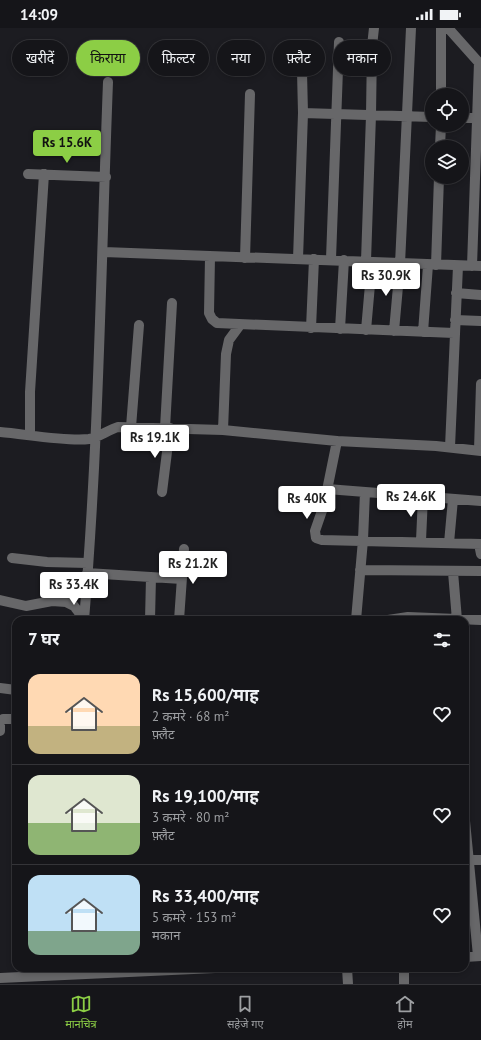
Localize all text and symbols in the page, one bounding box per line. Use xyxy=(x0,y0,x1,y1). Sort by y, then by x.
text: 14:09 xyxy=(20,5,58,24)
chip: खरीदें xyxy=(12,40,68,76)
chip: किराया xyxy=(76,40,140,76)
chip: फ़िल्टर xyxy=(148,40,209,76)
chip: नया xyxy=(217,40,265,76)
chip: फ़्लैट xyxy=(273,40,325,76)
chip: मकान xyxy=(333,40,391,76)
map controls xyxy=(425,88,469,184)
button: locate xyxy=(425,88,469,132)
pin: Rs 15.6K xyxy=(26,130,108,164)
text: Rs 15.6K xyxy=(42,134,92,151)
button: layers xyxy=(425,140,469,184)
pin: Rs 30.9K xyxy=(345,263,427,297)
text: Rs 30.9K xyxy=(361,267,411,284)
pin: Rs 19.1K xyxy=(114,425,196,459)
text: Rs 19.1K xyxy=(130,429,180,446)
pin: Rs 24.6K xyxy=(370,484,452,518)
pin: Rs 40K xyxy=(274,486,340,520)
text: Rs 24.6K xyxy=(386,488,436,505)
text: Rs 40K xyxy=(287,490,327,507)
pin: Rs 21.2K xyxy=(152,551,234,585)
text: Rs 21.2K xyxy=(168,555,218,572)
pin: Rs 33.4K xyxy=(33,572,115,606)
text: Rs 33.4K xyxy=(49,576,99,593)
text: 7 घर xyxy=(28,628,60,650)
icon: filters xyxy=(431,629,453,651)
text: Rs 15,600/माह xyxy=(152,684,259,706)
icon: home xyxy=(60,690,108,738)
icon: heart xyxy=(431,703,453,725)
text: 2 कमरे · 68 m² xyxy=(152,708,229,725)
text: फ़्लैट xyxy=(152,726,175,743)
text: Rs 19,100/माह xyxy=(152,785,259,807)
icon: home xyxy=(60,791,108,839)
icon: heart xyxy=(431,804,453,826)
text: 3 कमरे · 80 m² xyxy=(152,809,229,826)
text: फ़्लैट xyxy=(152,827,175,844)
text: Rs 33,400/माह xyxy=(152,885,259,907)
icon: home xyxy=(60,891,108,939)
icon: heart xyxy=(431,904,453,926)
text: 5 कमरे · 153 m² xyxy=(152,909,236,926)
text: मकान xyxy=(152,927,180,944)
tab: मानचित्र xyxy=(65,993,97,1032)
tab: सहेजे गए xyxy=(227,993,264,1032)
tab: होम xyxy=(394,993,416,1032)

